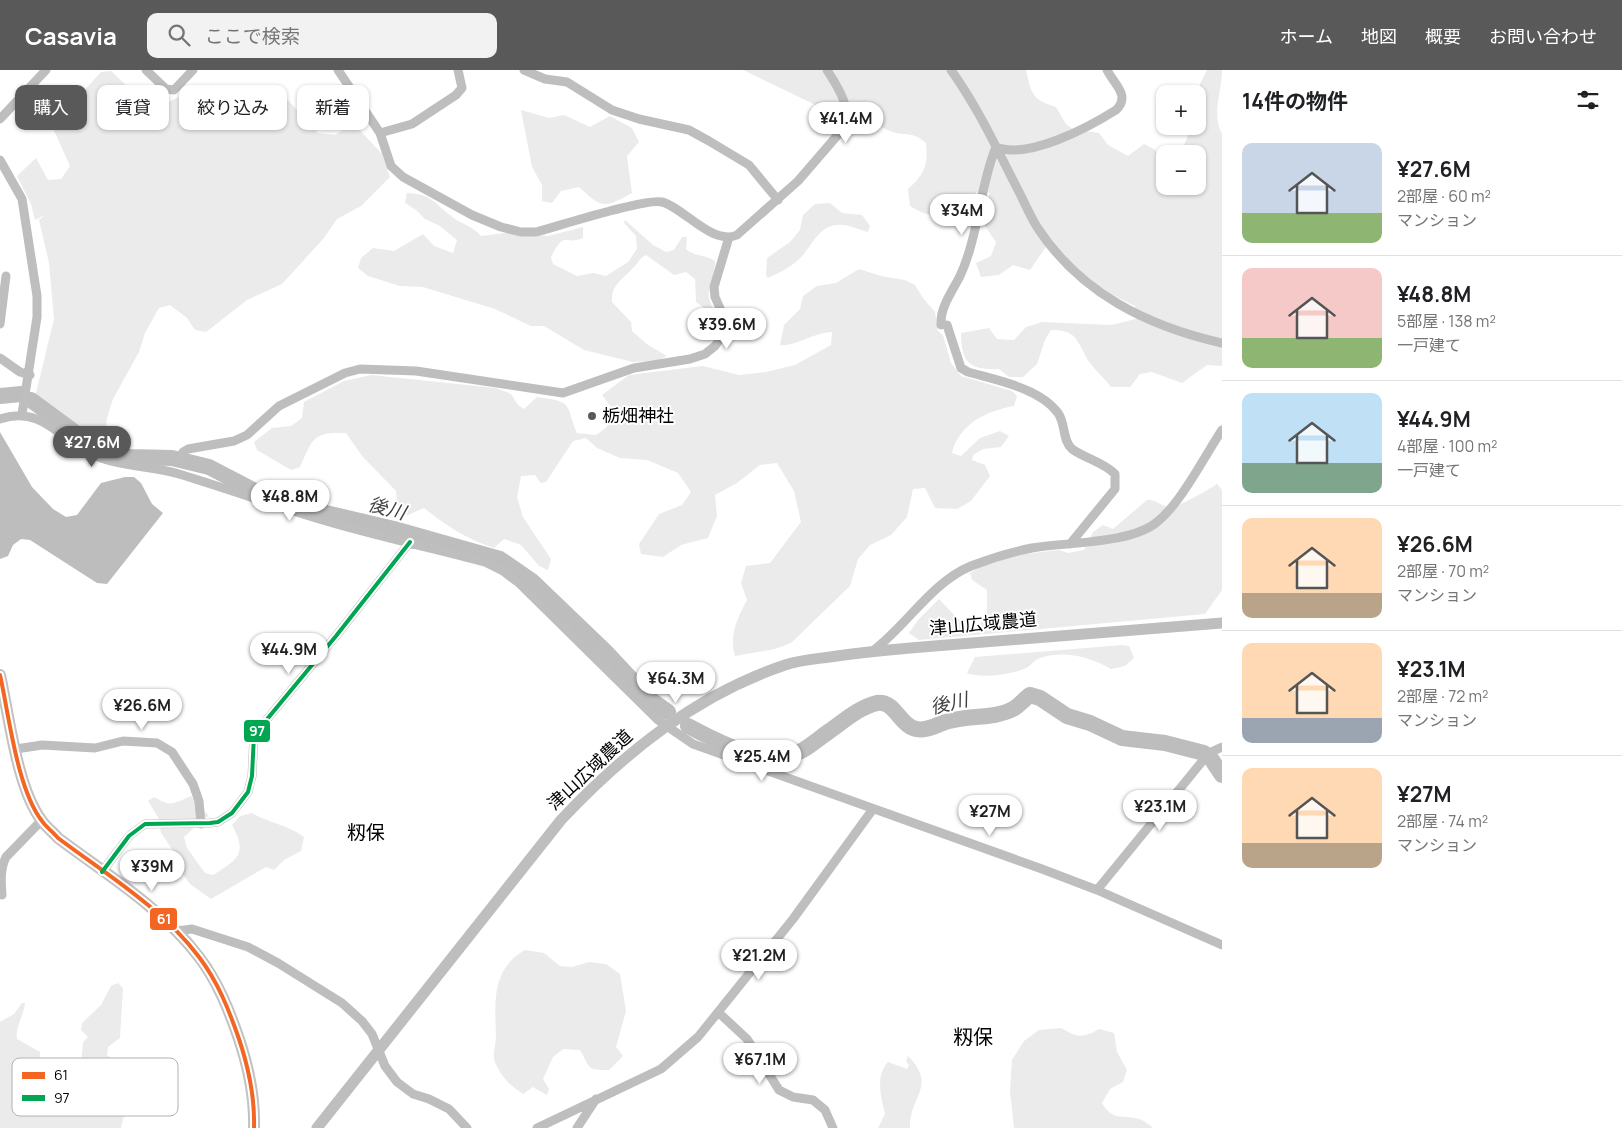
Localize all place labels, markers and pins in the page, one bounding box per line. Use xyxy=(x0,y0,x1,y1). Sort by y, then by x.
pin: ¥41.4M xyxy=(805,102,887,144)
pin: ¥34M xyxy=(932,194,992,236)
pin: ¥39.6M xyxy=(686,308,768,350)
place label: 栃畑神社 xyxy=(602,403,674,427)
marker: 栃畑神社 xyxy=(586,410,598,422)
pin: ¥27.6M xyxy=(51,426,133,468)
pin: ¥48.8M xyxy=(249,480,331,522)
pin: ¥44.9M xyxy=(248,632,330,675)
pin: ¥64.3M xyxy=(635,662,717,704)
pin: ¥26.6M xyxy=(101,688,183,731)
pin: ¥25.4M xyxy=(721,740,803,782)
pin: ¥23.1M xyxy=(1119,790,1201,832)
pin: ¥27M xyxy=(960,794,1020,837)
pin: ¥39M xyxy=(122,850,182,892)
pin: ¥21.2M xyxy=(718,938,800,981)
pin: ¥67.1M xyxy=(719,1042,801,1085)

